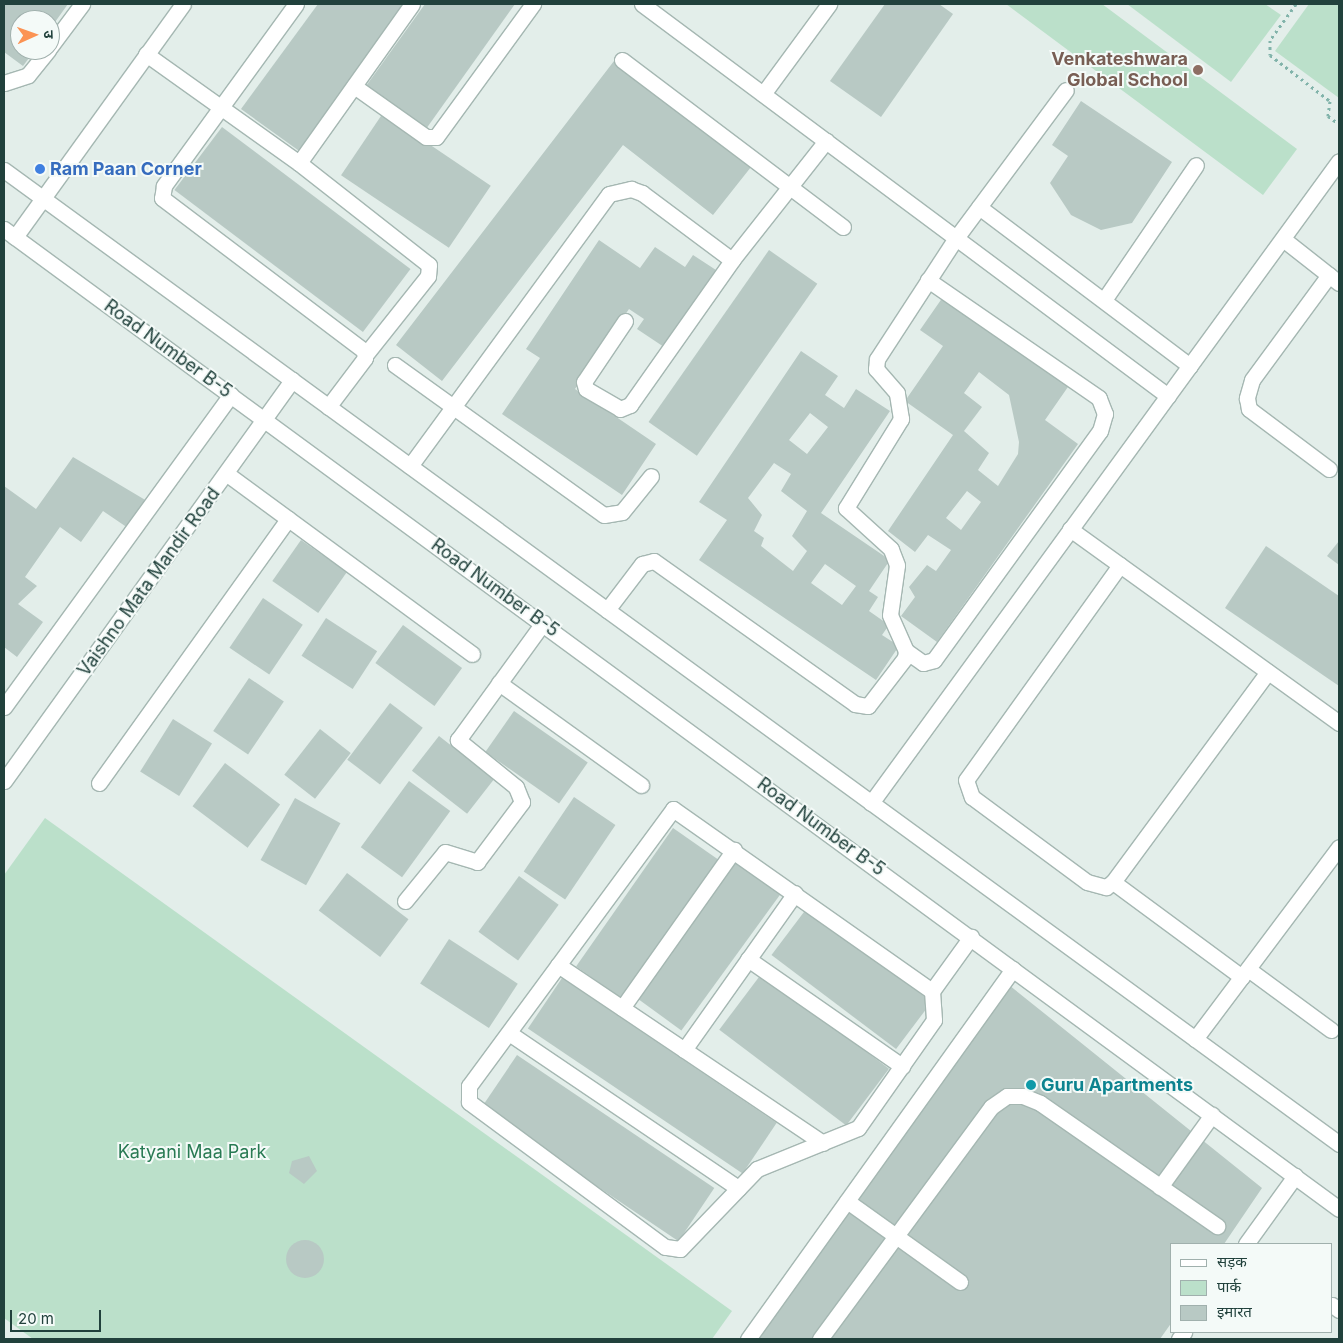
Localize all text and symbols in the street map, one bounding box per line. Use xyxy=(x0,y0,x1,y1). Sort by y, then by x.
north arrow xyxy=(10,10,60,60)
text: उ xyxy=(41,30,58,39)
place label: Venkateshwara Global School xyxy=(1051,49,1188,92)
marker: Venkateshwara Global School xyxy=(1192,64,1204,76)
place label: Ram Paan Corner xyxy=(50,158,202,180)
marker: Ram Paan Corner xyxy=(34,163,46,175)
street label: Road Number B-5 xyxy=(100,295,236,403)
street label: Vaishno Mata Mandir Road xyxy=(73,484,225,680)
street label: Road Number B-5 xyxy=(427,534,563,642)
street label: Road Number B-5 xyxy=(753,773,889,881)
place label: Guru Apartments xyxy=(1041,1074,1193,1096)
marker: Guru Apartments xyxy=(1025,1079,1037,1091)
park label: Katyani Maa Park xyxy=(118,1141,266,1163)
legend xyxy=(1170,1243,1333,1333)
text: सड़क xyxy=(1217,1252,1247,1271)
text: पार्क xyxy=(1217,1277,1241,1296)
scale bar xyxy=(12,1300,104,1332)
text: इमारत xyxy=(1217,1302,1252,1321)
text: 20 m xyxy=(18,1309,54,1328)

